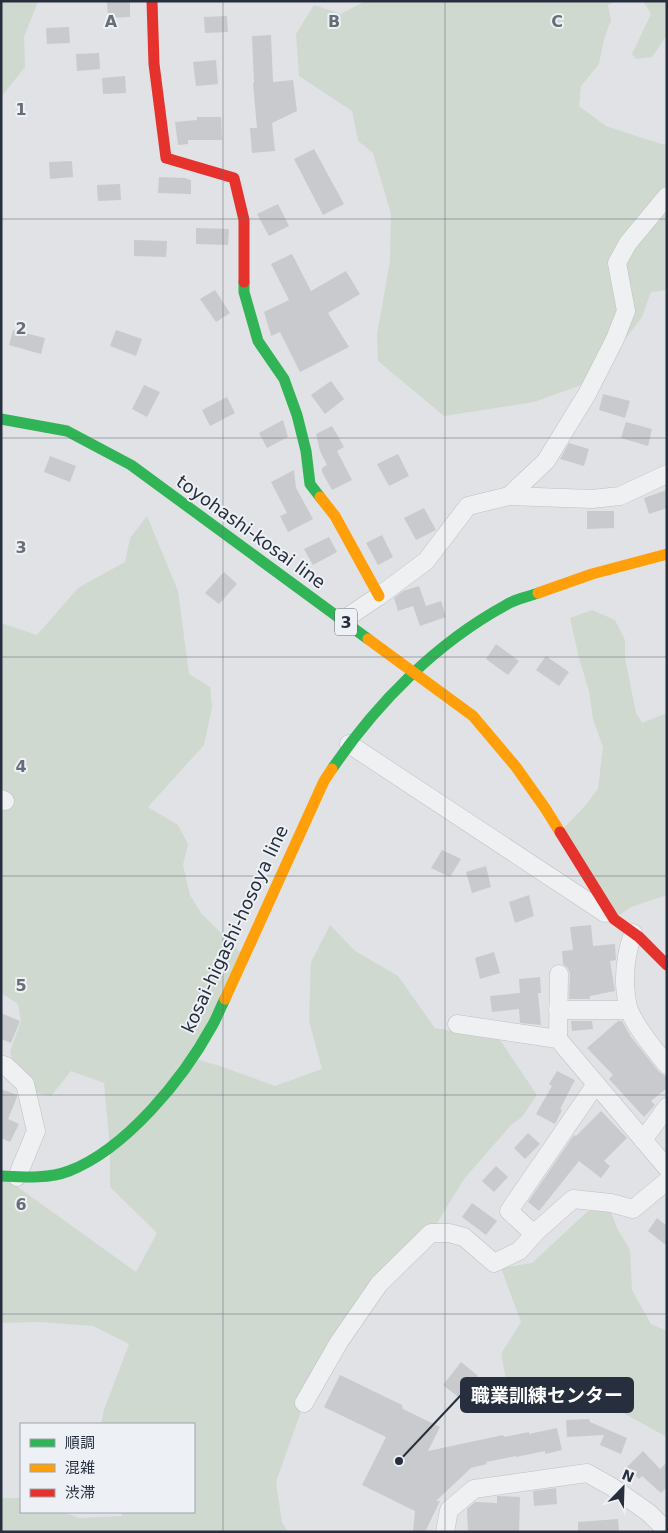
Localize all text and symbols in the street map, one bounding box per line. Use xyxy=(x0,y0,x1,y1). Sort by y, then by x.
text: A xyxy=(105,12,118,31)
text: B xyxy=(328,12,340,31)
text: C xyxy=(551,12,563,31)
text: 1 xyxy=(15,100,27,119)
text: 2 xyxy=(15,319,27,338)
street label: toyohashi-kosai line xyxy=(173,471,330,593)
text: 3 xyxy=(15,538,27,557)
road number: 3 xyxy=(335,608,357,636)
text: 4 xyxy=(15,757,27,776)
street label: kosai-higashi-hosoya line xyxy=(177,822,292,1036)
text: 5 xyxy=(15,976,27,995)
text: 6 xyxy=(15,1195,27,1214)
callout: 職業訓練センター xyxy=(461,1378,633,1412)
text: 職業訓練センター xyxy=(471,1384,623,1406)
legend xyxy=(20,1423,195,1513)
text: 順調 xyxy=(65,1434,95,1452)
text: 混雑 xyxy=(65,1459,95,1477)
north arrow xyxy=(598,1463,648,1513)
text: N xyxy=(620,1466,637,1486)
text: 渋滞 xyxy=(65,1484,95,1502)

